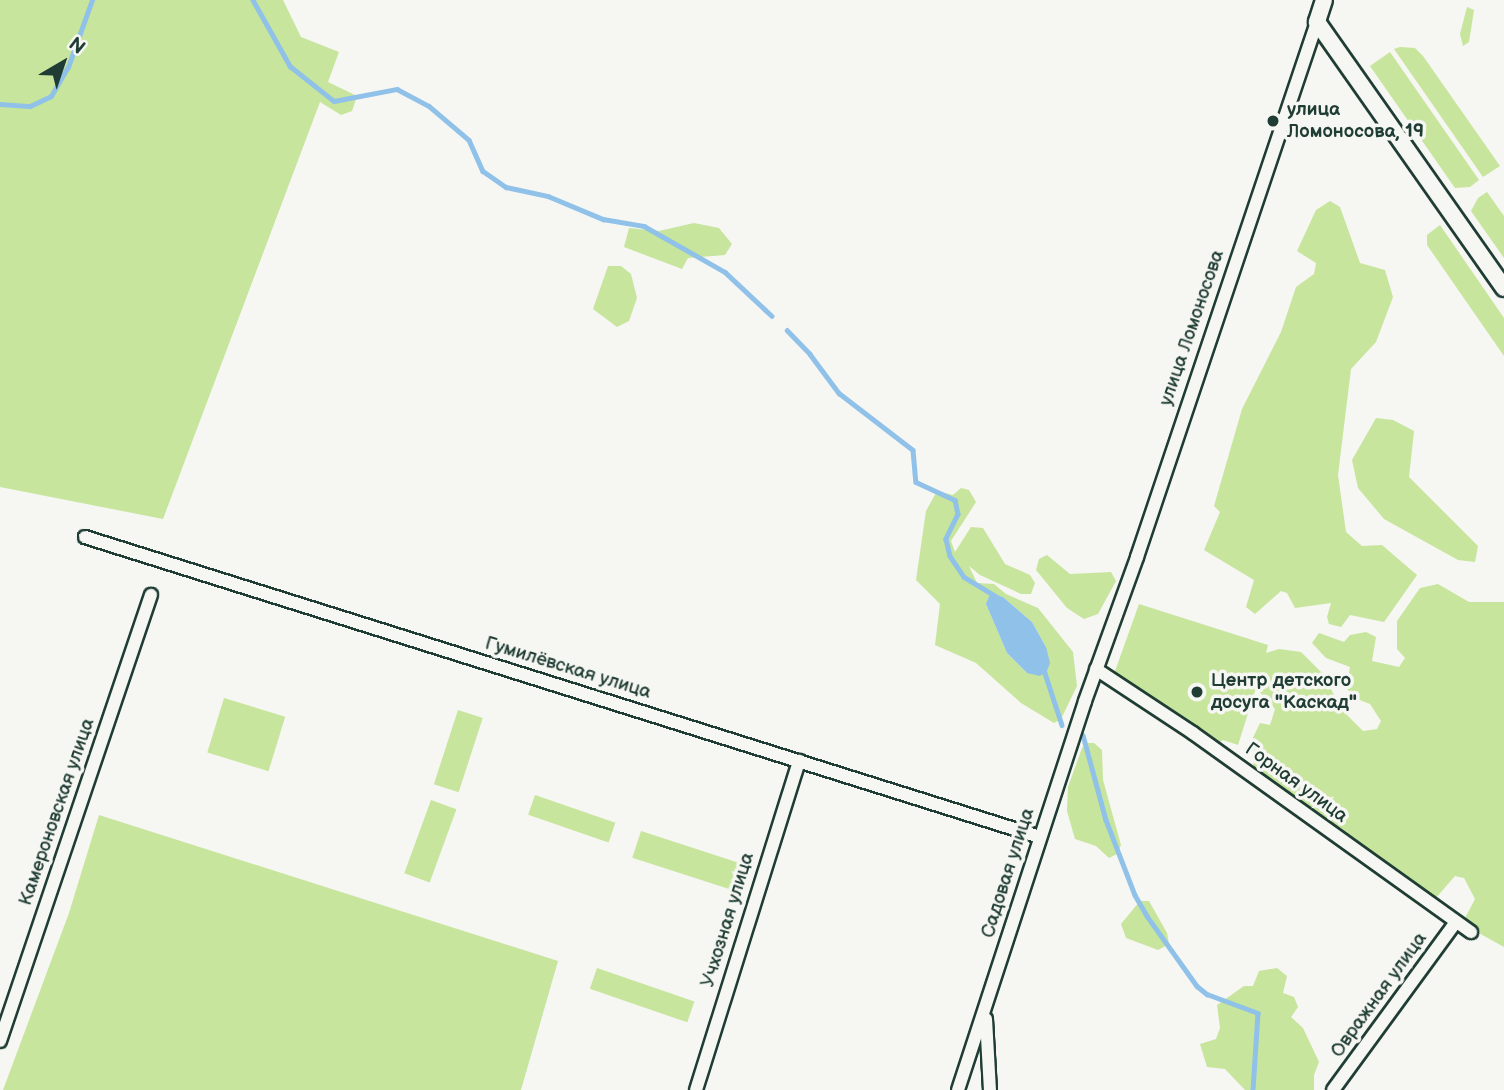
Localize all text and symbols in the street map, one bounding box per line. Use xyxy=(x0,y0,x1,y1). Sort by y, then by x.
north arrow xyxy=(28,28,98,98)
text: N xyxy=(64,33,89,60)
place label: улица Ломоносова, 19 xyxy=(1287,99,1424,143)
marker: улица Ломоносова, 19 xyxy=(1265,113,1281,129)
street label: улица Ломоносова xyxy=(1155,247,1229,409)
street label: Гумилёвская улица xyxy=(482,632,654,704)
place label: Центр детского досуга "Каскад" xyxy=(1211,670,1357,714)
marker: Центр детского досуга "Каскад" xyxy=(1189,684,1205,700)
street label: Камероновская улица xyxy=(14,715,100,909)
street label: Горная улица xyxy=(1240,738,1352,828)
street label: Садовая улица xyxy=(976,805,1040,941)
street label: Учхозная улица xyxy=(697,850,759,990)
street label: Овражная улица xyxy=(1326,928,1432,1062)

